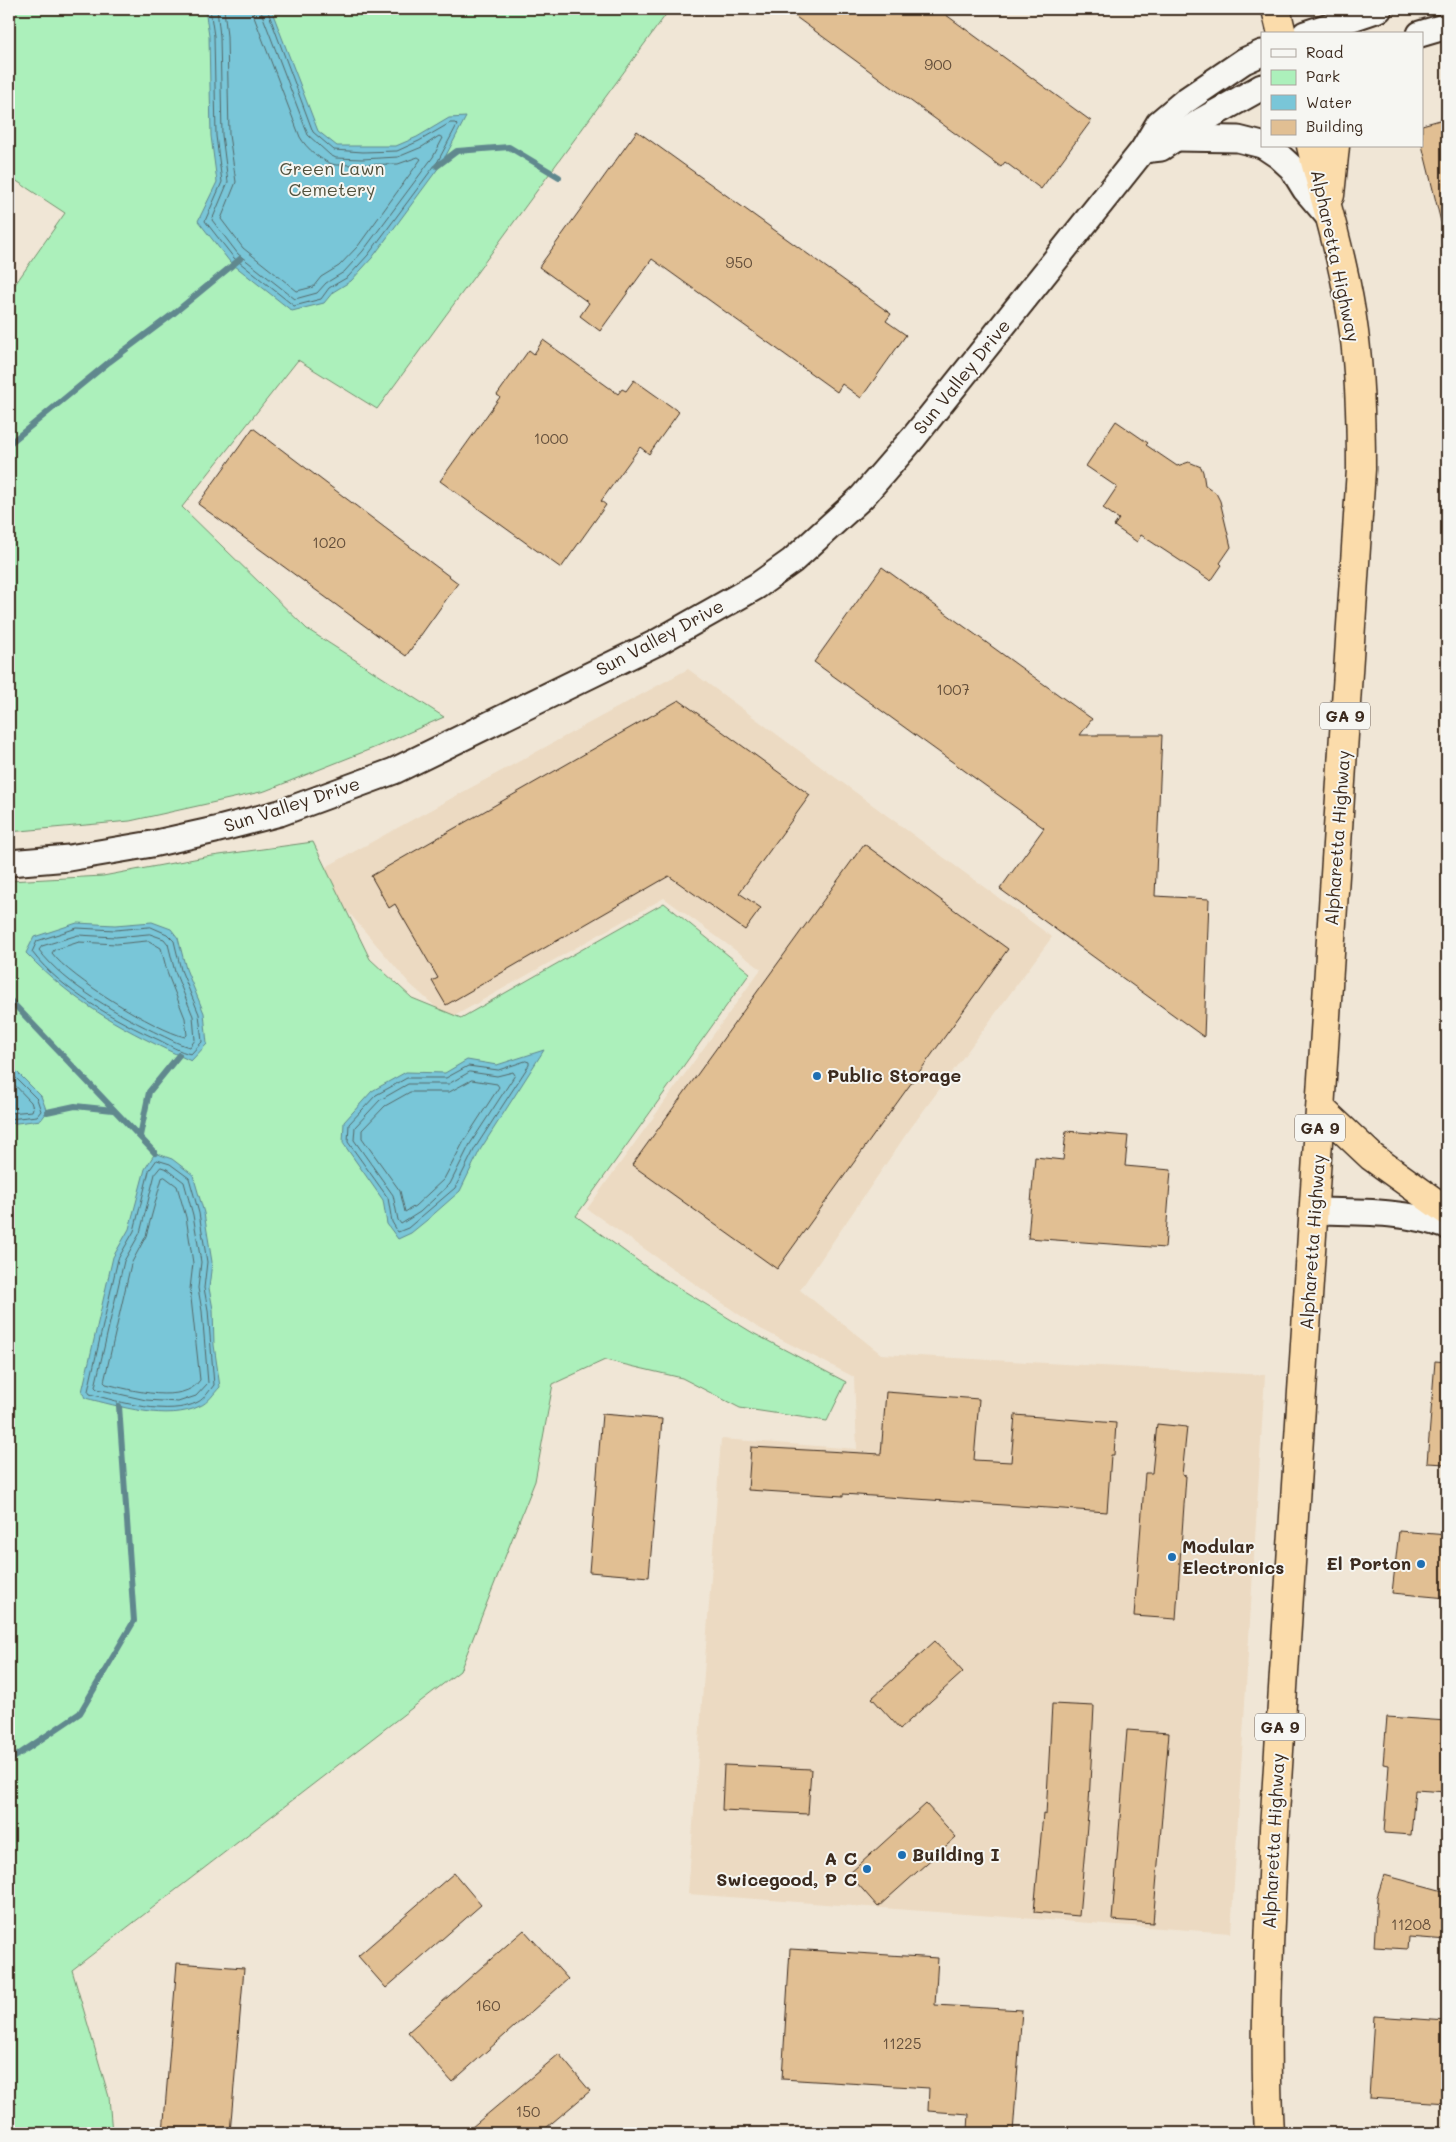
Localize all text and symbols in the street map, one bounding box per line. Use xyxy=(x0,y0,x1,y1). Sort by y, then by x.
legend xyxy=(1261,32,1424,148)
text: Road xyxy=(1306,42,1343,62)
house number: 900 xyxy=(924,54,952,74)
text: Park xyxy=(1306,66,1340,86)
text: Water xyxy=(1306,92,1352,112)
text: Building xyxy=(1306,116,1363,136)
park label: Green Lawn Cemetery xyxy=(279,156,385,201)
street label: Alpharetta Highway xyxy=(1306,167,1366,344)
house number: 950 xyxy=(726,252,752,272)
street label: Sun Valley Drive xyxy=(907,314,1015,439)
house number: 1000 xyxy=(534,428,568,448)
house number: 1020 xyxy=(312,532,346,552)
street label: Sun Valley Drive xyxy=(591,593,728,681)
house number: 1007 xyxy=(936,679,970,699)
road number: GA 9 xyxy=(1320,702,1370,729)
street label: Alpharetta Highway xyxy=(1319,749,1355,927)
street label: Sun Valley Drive xyxy=(221,771,363,837)
place label: Public Storage xyxy=(827,1063,962,1087)
marker: Public Storage xyxy=(811,1070,823,1082)
road number: GA 9 xyxy=(1295,1114,1345,1142)
street label: Alpharetta Highway xyxy=(1294,1153,1330,1331)
place label: Modular Electronics xyxy=(1182,1534,1284,1579)
marker: Modular Electronics xyxy=(1166,1551,1178,1563)
place label: El Porton xyxy=(1326,1551,1411,1575)
marker: El Porton xyxy=(1415,1558,1427,1570)
road number: GA 9 xyxy=(1255,1714,1305,1740)
street label: Alpharetta Highway xyxy=(1256,1752,1290,1929)
place label: Building I xyxy=(912,1842,1000,1866)
place label: A C Swicegood, P C xyxy=(716,1846,857,1891)
marker: Building I xyxy=(896,1849,908,1861)
marker: A C Swicegood, P C xyxy=(861,1863,873,1875)
house number: 11208 xyxy=(1391,1914,1431,1934)
house number: 160 xyxy=(475,1995,501,2015)
house number: 11225 xyxy=(883,2033,921,2053)
house number: 150 xyxy=(516,2101,540,2121)

